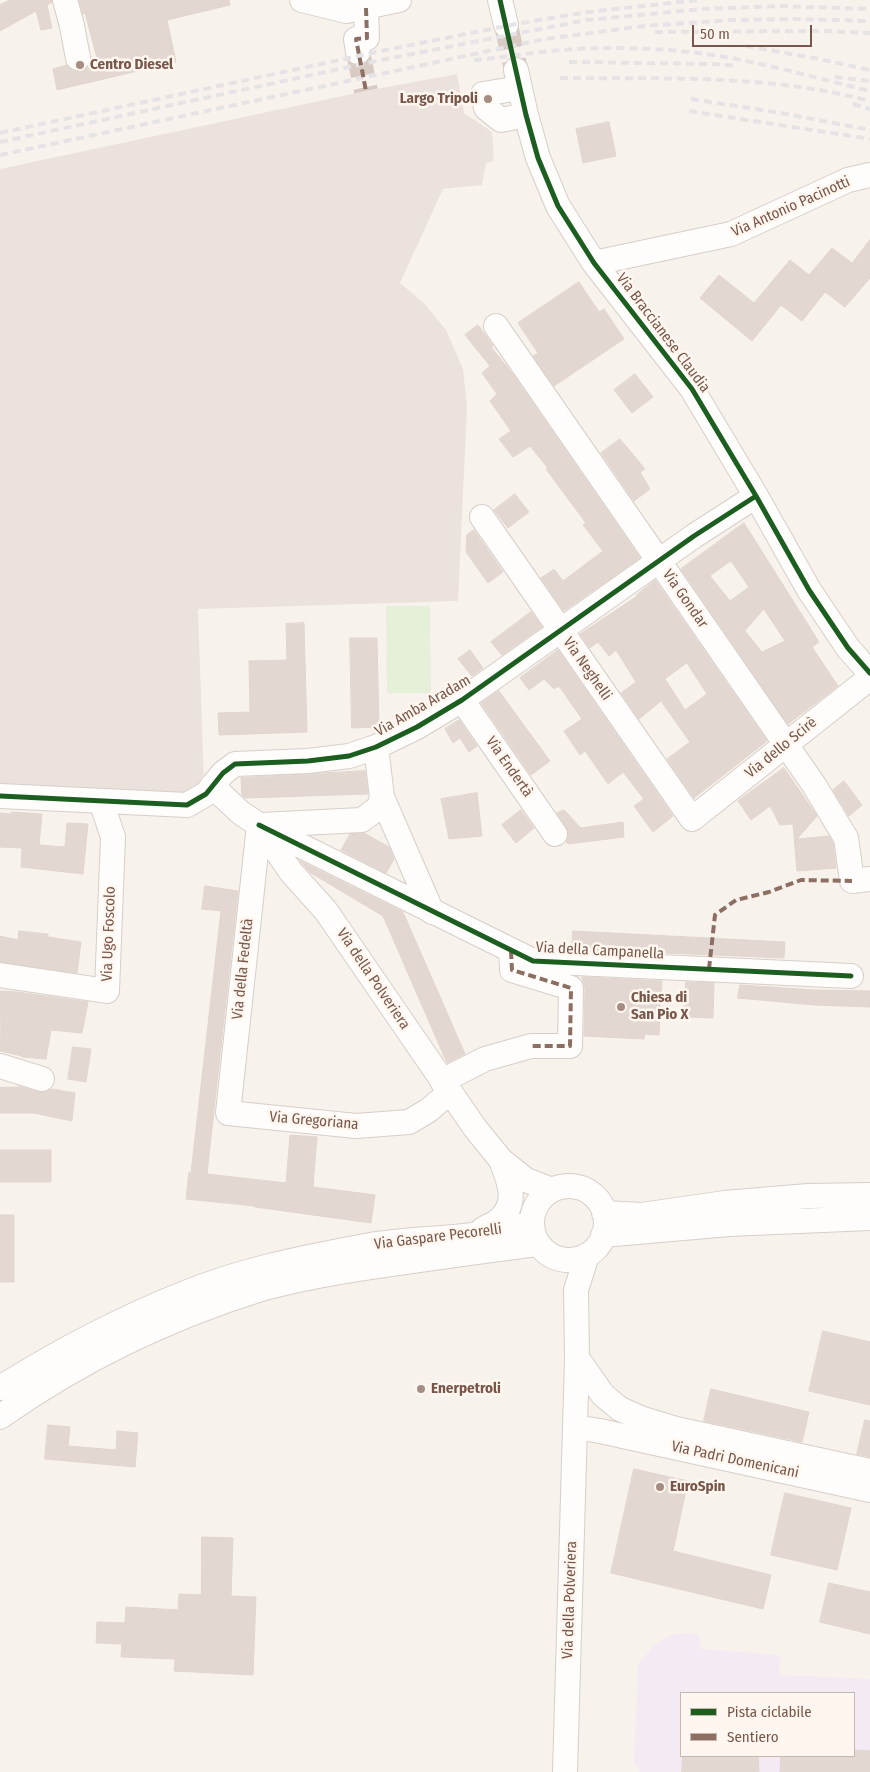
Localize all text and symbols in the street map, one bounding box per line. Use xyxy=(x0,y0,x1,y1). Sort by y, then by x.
scale bar xyxy=(695,15,815,47)
text: 50 m xyxy=(700,25,730,43)
place label: Centro Diesel xyxy=(90,56,173,74)
marker: Centro Diesel xyxy=(74,59,86,71)
place label: Largo Tripoli xyxy=(400,90,478,108)
marker: Largo Tripoli xyxy=(482,93,494,105)
street label: Via Antonio Pacinotti xyxy=(729,173,853,241)
street label: Via Braccianese Claudia xyxy=(612,270,714,396)
street label: Via Gondar xyxy=(658,566,712,632)
street label: Via Neghelli xyxy=(559,634,615,704)
street label: Via Amba Aradam xyxy=(372,671,474,741)
street label: Via dello Scirè xyxy=(742,714,820,782)
street label: Via Endertà xyxy=(482,733,536,801)
street label: Via Ugo Foscolo xyxy=(98,886,120,982)
street label: Via della Fedeltà xyxy=(229,918,257,1020)
street label: Via della Polveriera xyxy=(333,925,413,1033)
street label: Via della Campanella xyxy=(535,939,665,963)
place label: Chiesa di San Pio X xyxy=(631,989,688,1024)
marker: Chiesa di San Pio X xyxy=(615,1001,627,1013)
street label: Via Gregoriana xyxy=(269,1108,359,1134)
street label: Via Gaspare Pecorelli xyxy=(373,1220,503,1254)
place label: Enerpetroli xyxy=(431,1380,501,1398)
marker: Enerpetroli xyxy=(415,1383,427,1395)
street label: Via Padri Domenicani xyxy=(670,1438,800,1482)
place label: EuroSpin xyxy=(670,1478,725,1496)
marker: EuroSpin xyxy=(654,1481,666,1493)
street label: Via della Polveriera xyxy=(559,1541,581,1659)
legend xyxy=(680,1692,855,1757)
text: Pista ciclabile xyxy=(727,1703,812,1721)
text: Sentiero xyxy=(727,1728,779,1746)

